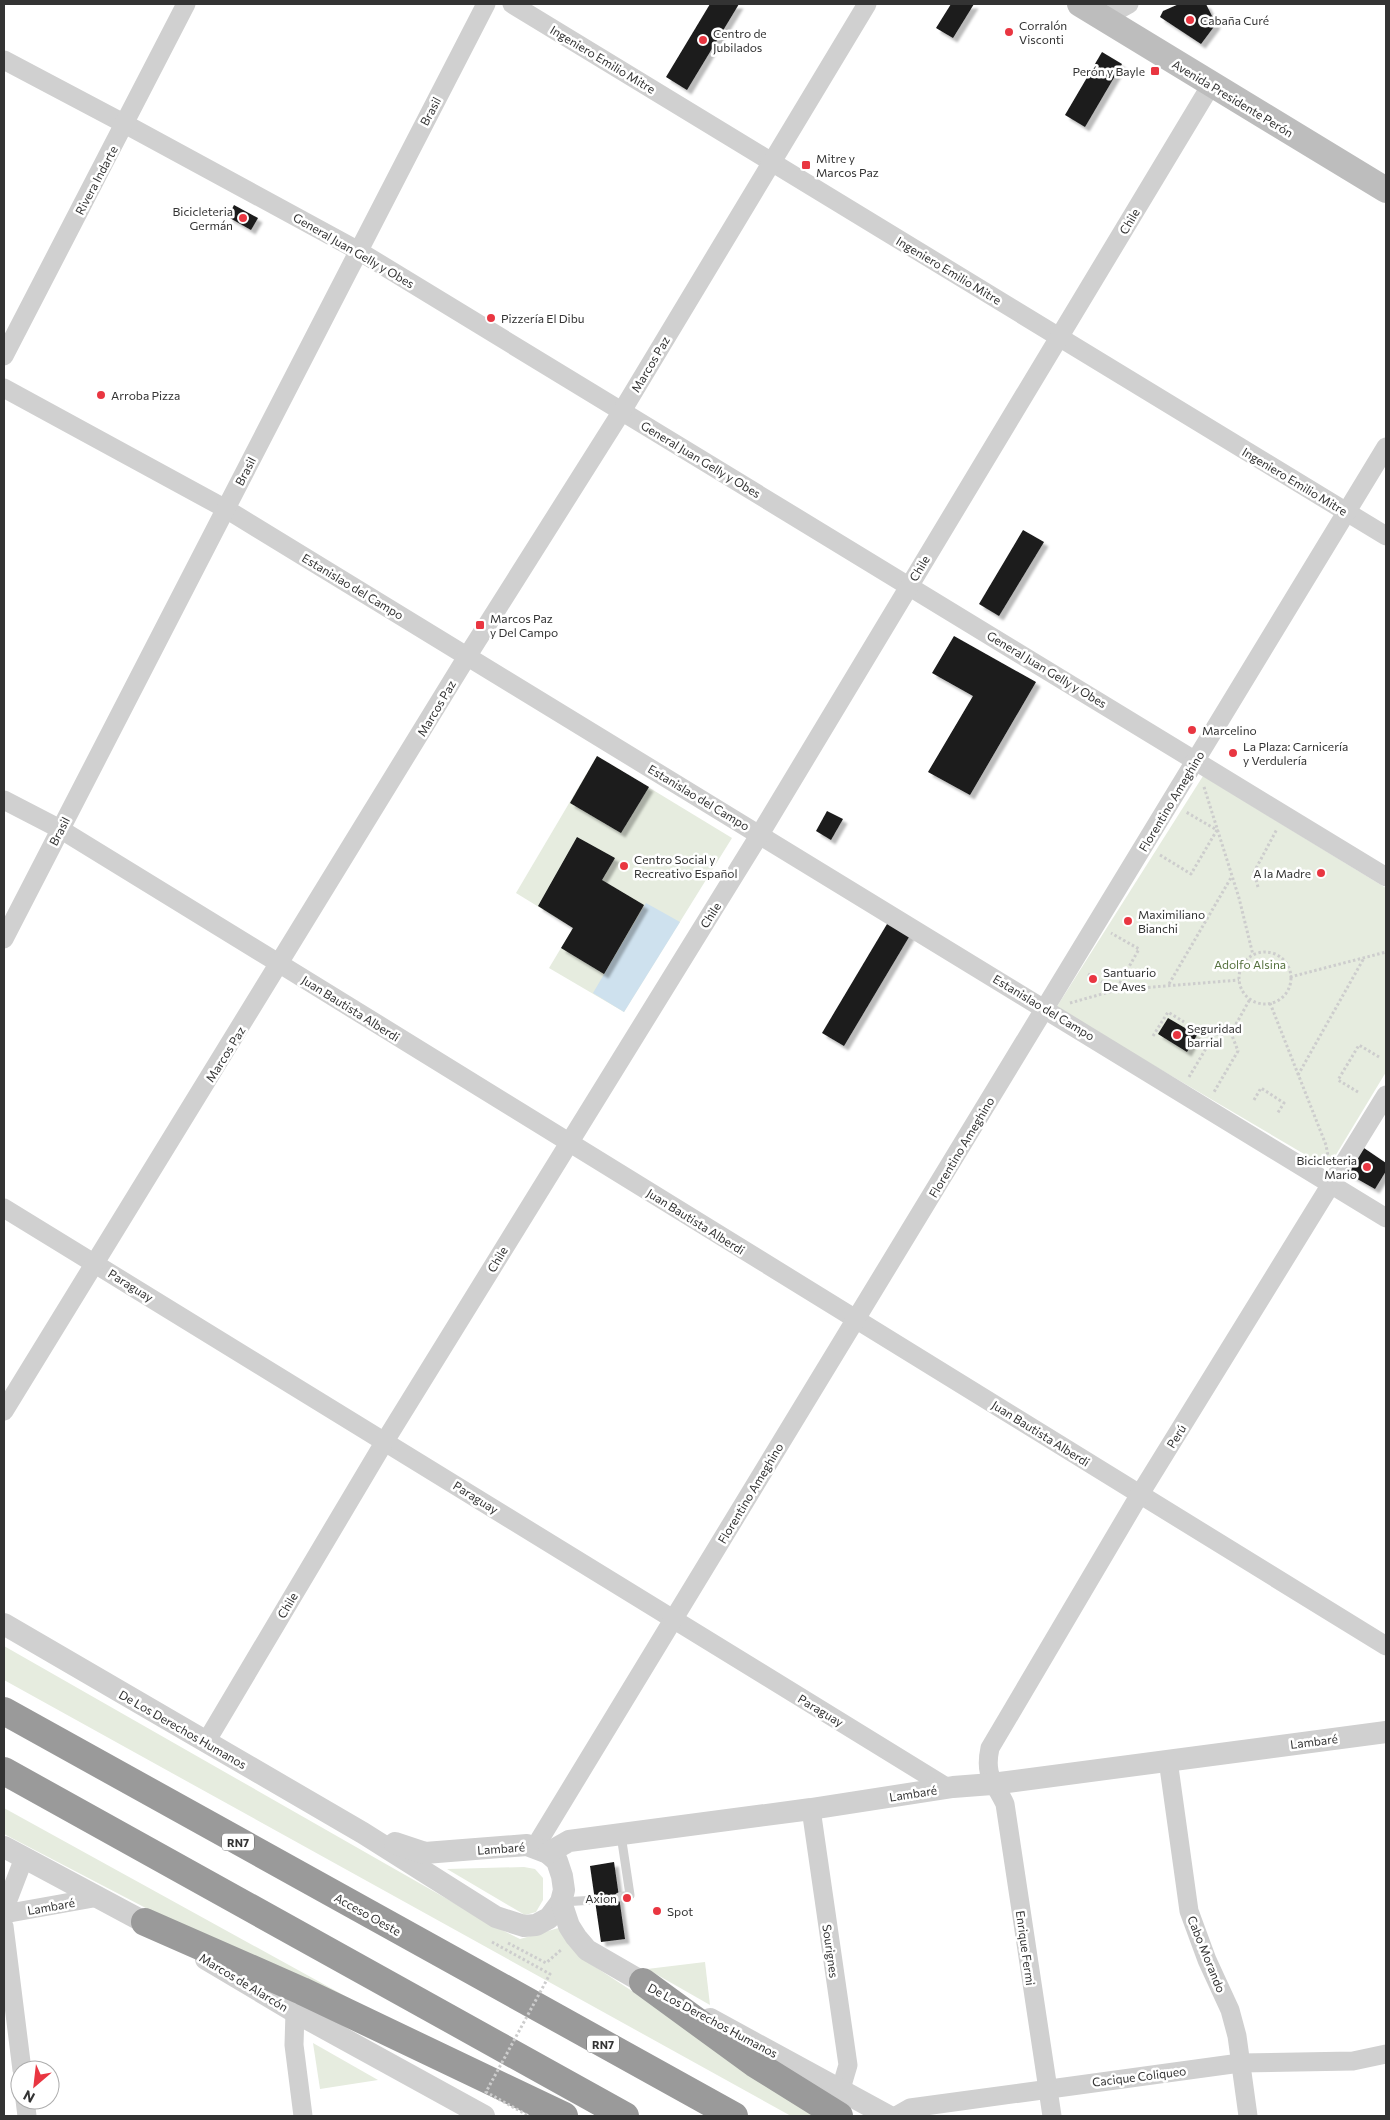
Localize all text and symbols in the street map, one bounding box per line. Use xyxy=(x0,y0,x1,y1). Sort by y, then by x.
place label: Cabaña Curé xyxy=(1200,13,1269,27)
marker: Cabaña Curé xyxy=(1184,14,1196,26)
place label: Corralón Visconti xyxy=(1019,18,1067,46)
street label: Ingeniero Emilio Mitre xyxy=(548,22,658,96)
place label: Centro de Jubilados xyxy=(713,26,767,55)
marker: Corralón Visconti xyxy=(1003,26,1015,38)
marker: Centro de Jubilados xyxy=(697,34,709,46)
street label: Avenida Presidente Perón xyxy=(1170,56,1296,140)
place label: Perón y Bayle xyxy=(1072,64,1145,78)
marker: Perón y Bayle xyxy=(1149,65,1161,77)
street label: Brasil xyxy=(417,94,443,128)
street label: Rivera Indarte xyxy=(72,143,120,217)
place label: Mitre y Marcos Paz xyxy=(816,151,879,179)
marker: Mitre y Marcos Paz xyxy=(800,159,812,171)
place label: Bicicleteria Germán xyxy=(173,204,233,232)
street label: Chile xyxy=(1116,206,1142,236)
street label: General Juan Gelly y Obes xyxy=(291,210,417,291)
marker: Bicicleteria Germán xyxy=(237,212,249,224)
street label: Ingeniero Emilio Mitre xyxy=(894,233,1004,307)
place label: Pizzería El Dibu xyxy=(501,311,585,325)
marker: Pizzería El Dibu xyxy=(485,312,497,324)
street label: Marcos Paz xyxy=(628,333,672,394)
place label: Arroba Pizza xyxy=(111,388,180,402)
marker: Arroba Pizza xyxy=(95,389,107,401)
street label: General Juan Gelly y Obes xyxy=(638,418,763,501)
street label: Ingeniero Emilio Mitre xyxy=(1240,444,1350,518)
street label: Brasil xyxy=(232,454,258,488)
street label: Estanislao del Campo xyxy=(300,550,406,622)
street label: Chile xyxy=(906,553,932,583)
place label: Marcos Paz y Del Campo xyxy=(490,611,558,639)
marker: Marcos Paz y Del Campo xyxy=(474,619,486,631)
street label: General Juan Gelly y Obes xyxy=(984,628,1109,711)
street label: Marcos Paz xyxy=(414,677,458,738)
place label: Marcelino xyxy=(1202,723,1257,737)
marker: Marcelino xyxy=(1186,724,1198,736)
place label: La Plaza: Carnicería y Verdulería xyxy=(1243,739,1348,767)
marker: La Plaza: Carnicería y Verdulería xyxy=(1227,747,1239,759)
street label: Florentino Ameghino xyxy=(1135,748,1207,854)
street label: Estanislao del Campo xyxy=(646,761,752,833)
street label: Brasil xyxy=(46,814,72,848)
place label: Centro Social y Recreativo Español xyxy=(634,852,738,880)
marker: Centro Social y Recreativo Español xyxy=(618,860,630,872)
place label: A la Madre xyxy=(1253,866,1311,880)
marker: A la Madre xyxy=(1315,867,1327,879)
street label: Chile xyxy=(697,900,723,930)
place label: Maximiliano Bianchi xyxy=(1138,907,1205,935)
marker: Maximiliano Bianchi xyxy=(1122,915,1134,927)
park label: Adolfo Alsina xyxy=(1214,957,1286,971)
place label: Santuario De Aves xyxy=(1103,965,1156,993)
street label: Estanislao del Campo xyxy=(991,971,1097,1043)
street label: Juan Bautista Alberdi xyxy=(299,972,402,1045)
marker: Santuario De Aves xyxy=(1087,973,1099,985)
place label: Seguridad barrial xyxy=(1187,1021,1242,1049)
street label: Marcos Paz xyxy=(202,1024,248,1084)
marker: Seguridad barrial xyxy=(1171,1029,1183,1041)
street label: Florentino Ameghino xyxy=(925,1094,997,1200)
place label: Bicicleteria Mario xyxy=(1297,1153,1357,1181)
marker: Bicicleteria Mario xyxy=(1361,1161,1373,1173)
street label: Juan Bautista Alberdi xyxy=(644,1185,747,1258)
street label: Chile xyxy=(484,1244,510,1274)
street label: Paraguay xyxy=(106,1266,156,1304)
street label: Juan Bautista Alberdi xyxy=(989,1397,1092,1470)
street label: Perú xyxy=(1163,1422,1189,1450)
street label: Florentino Ameghino xyxy=(714,1440,786,1546)
street label: Paraguay xyxy=(451,1478,501,1516)
street label: Chile xyxy=(274,1590,300,1620)
street label: De Los Derechos Humanos xyxy=(117,1687,249,1771)
street label: Paraguay xyxy=(796,1691,846,1729)
street label: Lambaré xyxy=(1289,1731,1339,1751)
street label: Lambaré xyxy=(888,1782,938,1804)
road number: RN7 xyxy=(222,1834,254,1850)
street label: Lambaré xyxy=(477,1839,525,1857)
street label: Acceso Oeste xyxy=(332,1890,404,1938)
place label: Axion xyxy=(585,1891,617,1905)
marker: Axion xyxy=(621,1892,633,1904)
street label: Lambaré xyxy=(26,1895,76,1917)
place label: Spot xyxy=(667,1904,693,1918)
marker: Spot xyxy=(651,1905,663,1917)
street label: Enrique Fermi xyxy=(1014,1910,1038,1986)
street label: Cabo Morando xyxy=(1185,1914,1229,1994)
street label: Sourignes xyxy=(820,1923,842,1979)
street label: Marcos de Alarcón xyxy=(197,1950,291,2014)
street label: De Los Derechos Humanos xyxy=(646,1980,780,2060)
road number: RN7 xyxy=(587,2036,619,2052)
north arrow xyxy=(10,2060,60,2110)
street label: Cacique Coliqueo xyxy=(1091,2063,1187,2089)
text: N xyxy=(20,2087,37,2107)

